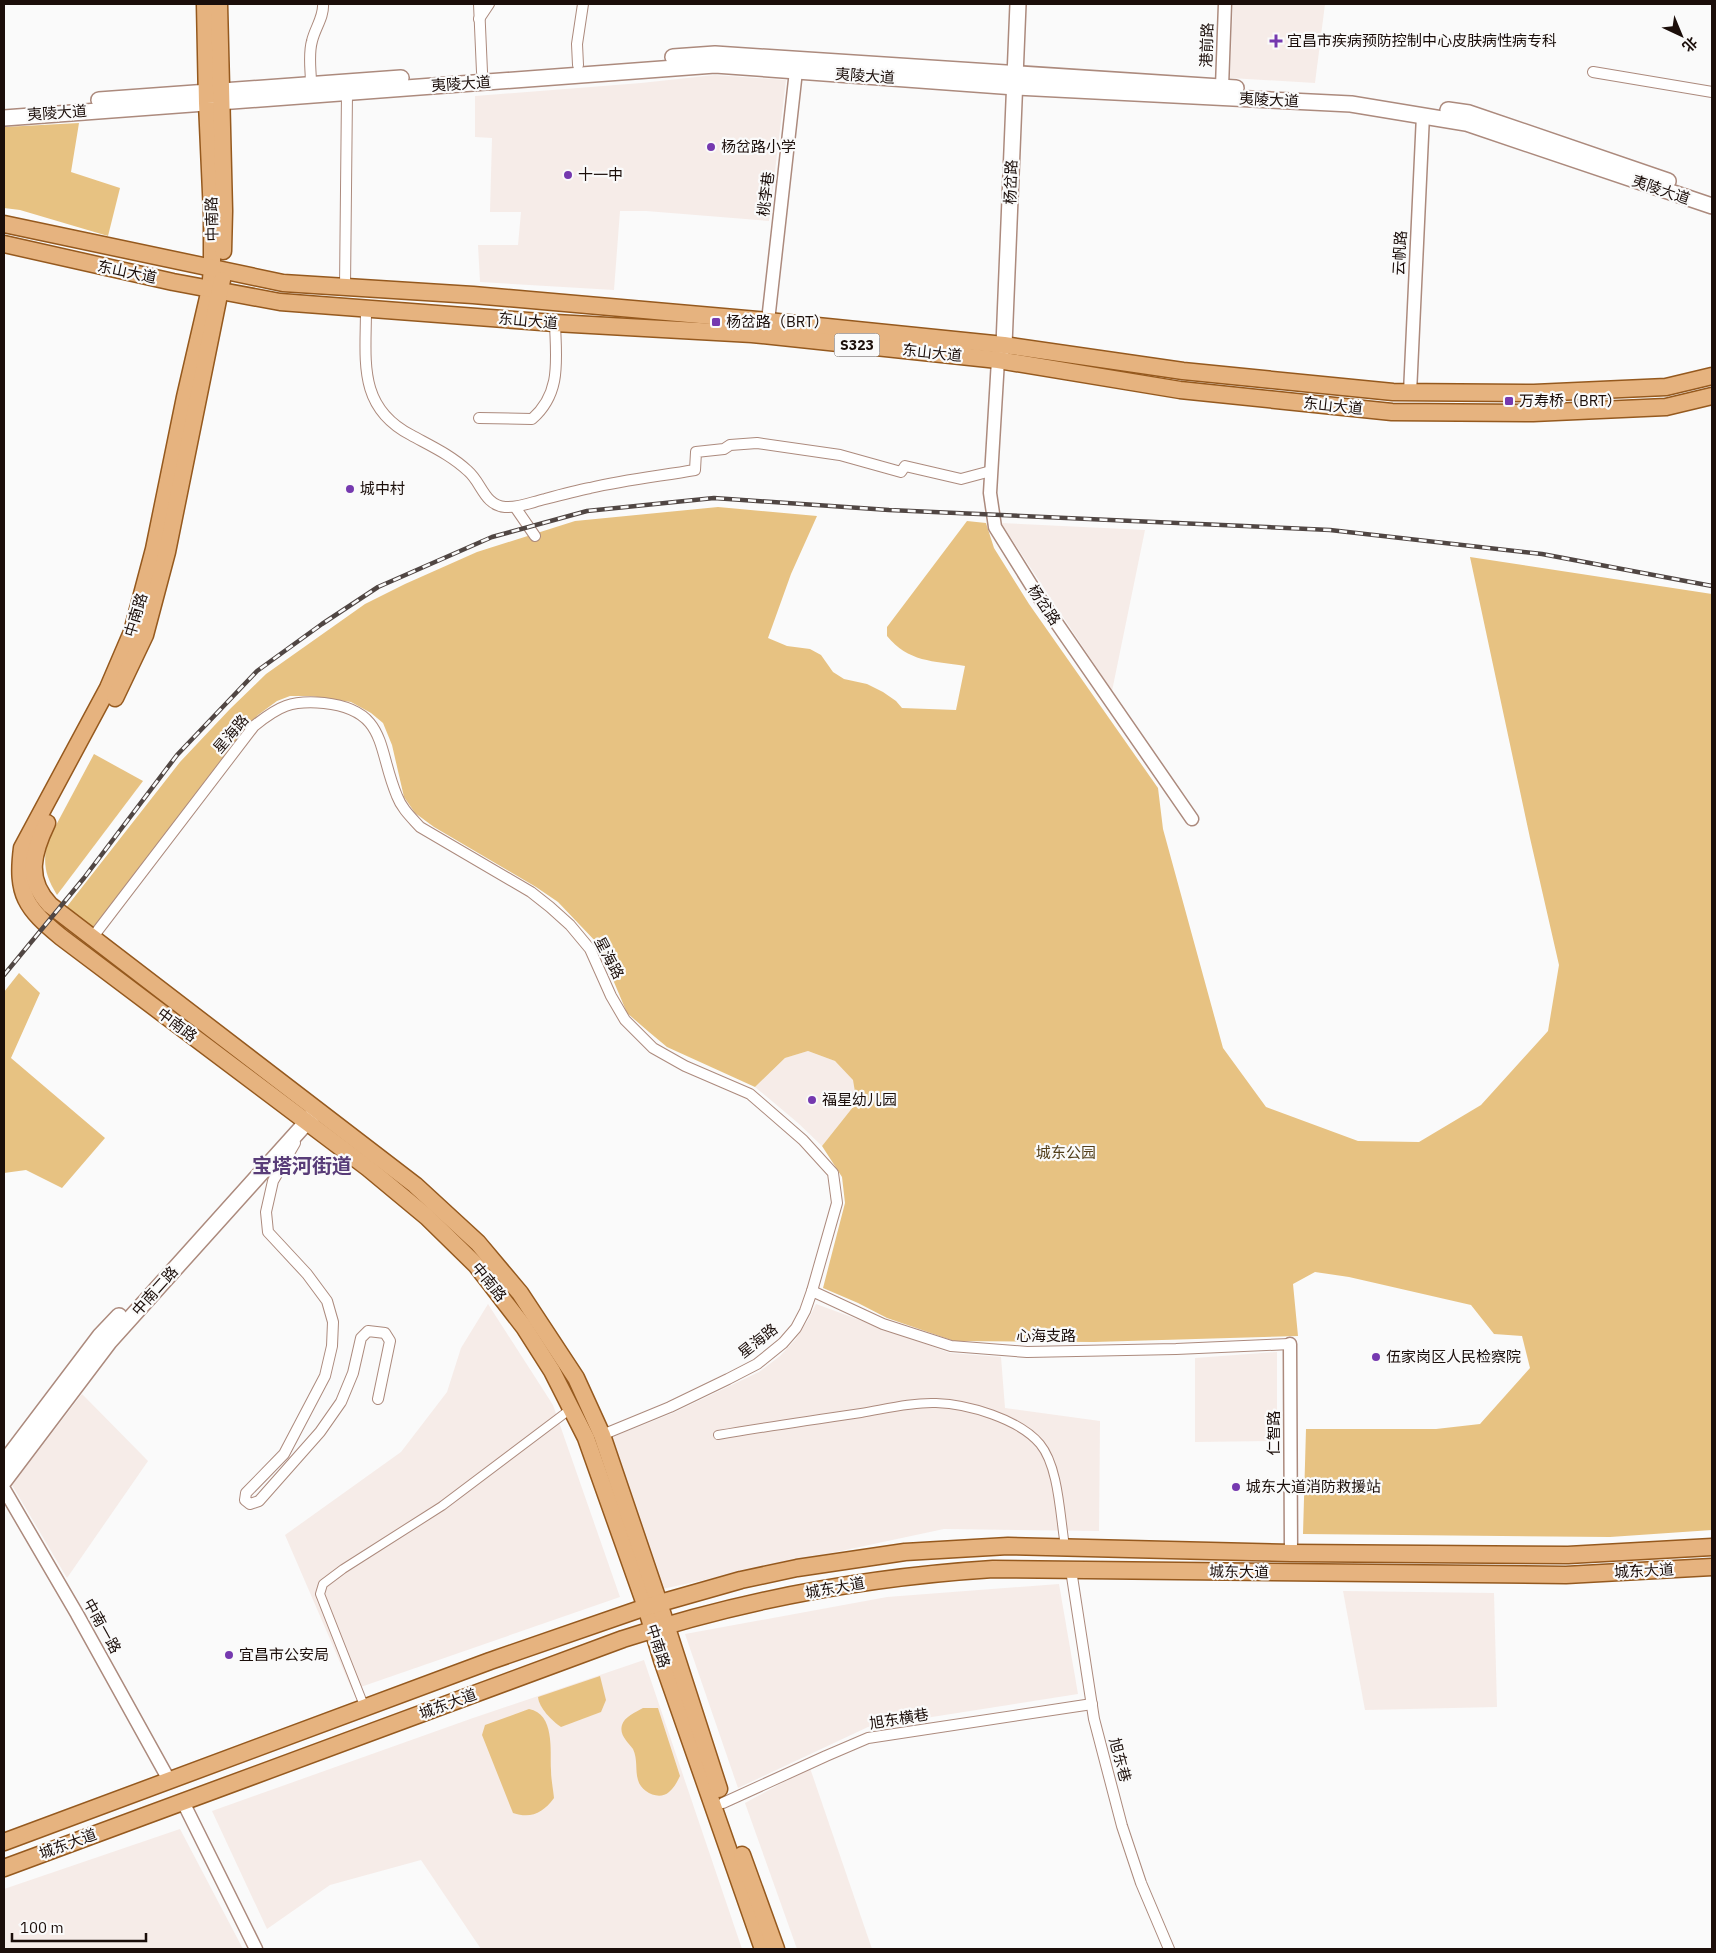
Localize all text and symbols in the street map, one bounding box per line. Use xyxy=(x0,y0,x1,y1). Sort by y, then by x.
north arrow xyxy=(1656,10,1706,60)
street label: 港前路 xyxy=(1196,22,1217,68)
place label: 宜昌市疾病预防控制中心皮肤病性病专科 xyxy=(1287,31,1557,50)
text: 北 xyxy=(1679,33,1701,56)
marker: 宜昌市疾病预防控制中心皮肤病性病专科 xyxy=(1269,34,1283,48)
street label: 夷陵大道 xyxy=(834,64,896,87)
street label: 夷陵大道 xyxy=(430,72,492,95)
street label: 夷陵大道 xyxy=(1239,88,1299,111)
street label: 夷陵大道 xyxy=(26,101,88,124)
place label: 杨岔路小学 xyxy=(721,137,796,156)
marker: 杨岔路小学 xyxy=(705,141,717,153)
street label: 杨岔路 xyxy=(1000,159,1021,205)
place label: 十一中 xyxy=(578,165,623,184)
marker: 十一中 xyxy=(562,169,574,181)
street label: 桃李巷 xyxy=(753,170,778,217)
street label: 夷陵大道 xyxy=(1630,171,1693,208)
street label: 中南路 xyxy=(202,196,221,242)
street label: 云帆路 xyxy=(1389,230,1410,276)
street label: 东山大道 xyxy=(96,256,158,287)
street label: 东山大道 xyxy=(497,308,559,333)
place label: 杨岔路（BRT） xyxy=(726,312,829,331)
marker: 杨岔路（BRT） xyxy=(710,316,722,328)
road number: S323 xyxy=(834,334,880,356)
street label: 东山大道 xyxy=(901,340,963,365)
place label: 万寿桥（BRT） xyxy=(1519,391,1622,410)
street label: 东山大道 xyxy=(1302,393,1364,418)
marker: 万寿桥（BRT） xyxy=(1503,395,1515,407)
place label: 城中村 xyxy=(360,479,405,498)
marker: 城中村 xyxy=(344,483,356,495)
street label: 杨岔路 xyxy=(1024,581,1065,629)
street label: 中南路 xyxy=(120,591,151,639)
street label: 星海路 xyxy=(209,710,252,757)
street label: 星海路 xyxy=(590,933,628,982)
street label: 中南路 xyxy=(154,1003,201,1046)
place label: 福星幼儿园 xyxy=(822,1090,897,1109)
marker: 福星幼儿园 xyxy=(806,1094,818,1106)
park label: 城东公园 xyxy=(1036,1143,1096,1162)
district label: 宝塔河街道 xyxy=(252,1152,352,1179)
street label: 中南路 xyxy=(468,1258,511,1305)
street label: 中南二路 xyxy=(127,1262,182,1319)
street label: 星海路 xyxy=(734,1319,781,1362)
street label: 心海支路 xyxy=(1016,1326,1076,1345)
place label: 伍家岗区人民检察院 xyxy=(1386,1347,1521,1366)
marker: 伍家岗区人民检察院 xyxy=(1370,1351,1382,1363)
street label: 仁智路 xyxy=(1264,1410,1283,1456)
place label: 城东大道消防救援站 xyxy=(1246,1477,1381,1496)
marker: 城东大道消防救援站 xyxy=(1230,1481,1242,1493)
street label: 城东大道 xyxy=(1614,1559,1674,1582)
street label: 城东大道 xyxy=(1209,1561,1269,1582)
street label: 城东大道 xyxy=(804,1573,866,1602)
street label: 中南一路 xyxy=(80,1595,125,1657)
street label: 中南路 xyxy=(642,1622,674,1670)
place label: 宜昌市公安局 xyxy=(239,1645,329,1664)
marker: 宜昌市公安局 xyxy=(223,1649,235,1661)
street label: 城东大道 xyxy=(416,1684,479,1723)
street label: 旭东横巷 xyxy=(868,1704,930,1733)
street label: 旭东巷 xyxy=(1105,1736,1135,1784)
street label: 城东大道 xyxy=(36,1824,99,1863)
scale bar xyxy=(12,1910,146,1942)
text: 100 m xyxy=(20,1918,64,1937)

